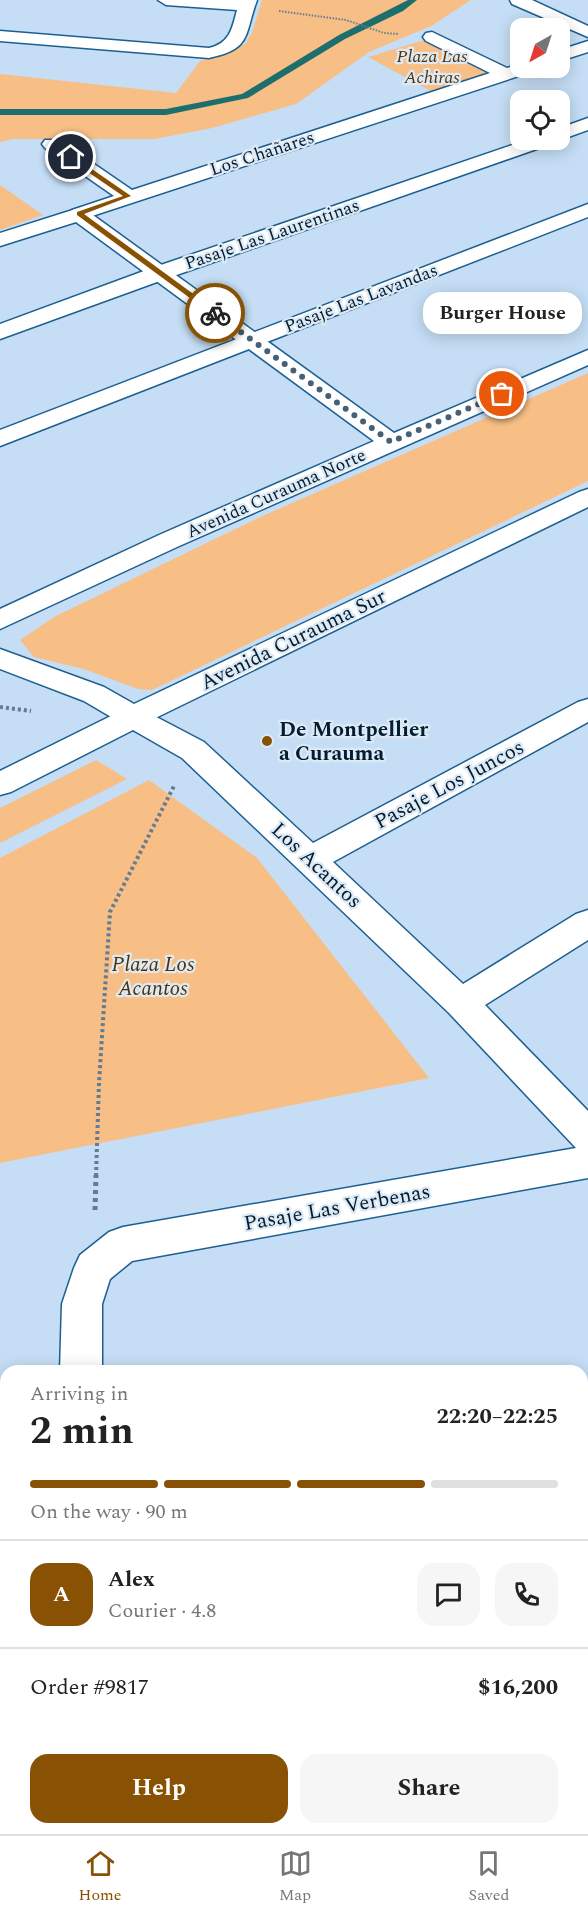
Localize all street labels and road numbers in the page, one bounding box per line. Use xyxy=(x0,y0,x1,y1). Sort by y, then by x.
street label: Los Chañares xyxy=(206,124,318,183)
street label: Pasaje Las Laurentinas xyxy=(181,192,363,277)
street label: Pasaje Las Lavandas xyxy=(280,257,442,340)
street label: Avenida Curauma Norte xyxy=(182,442,370,545)
street label: Avenida Curauma Sur xyxy=(195,581,392,699)
street label: Pasaje Los Juncos xyxy=(369,732,530,838)
street label: Los Acantos xyxy=(263,815,369,917)
street label: Pasaje Las Verbenas xyxy=(241,1176,433,1240)

